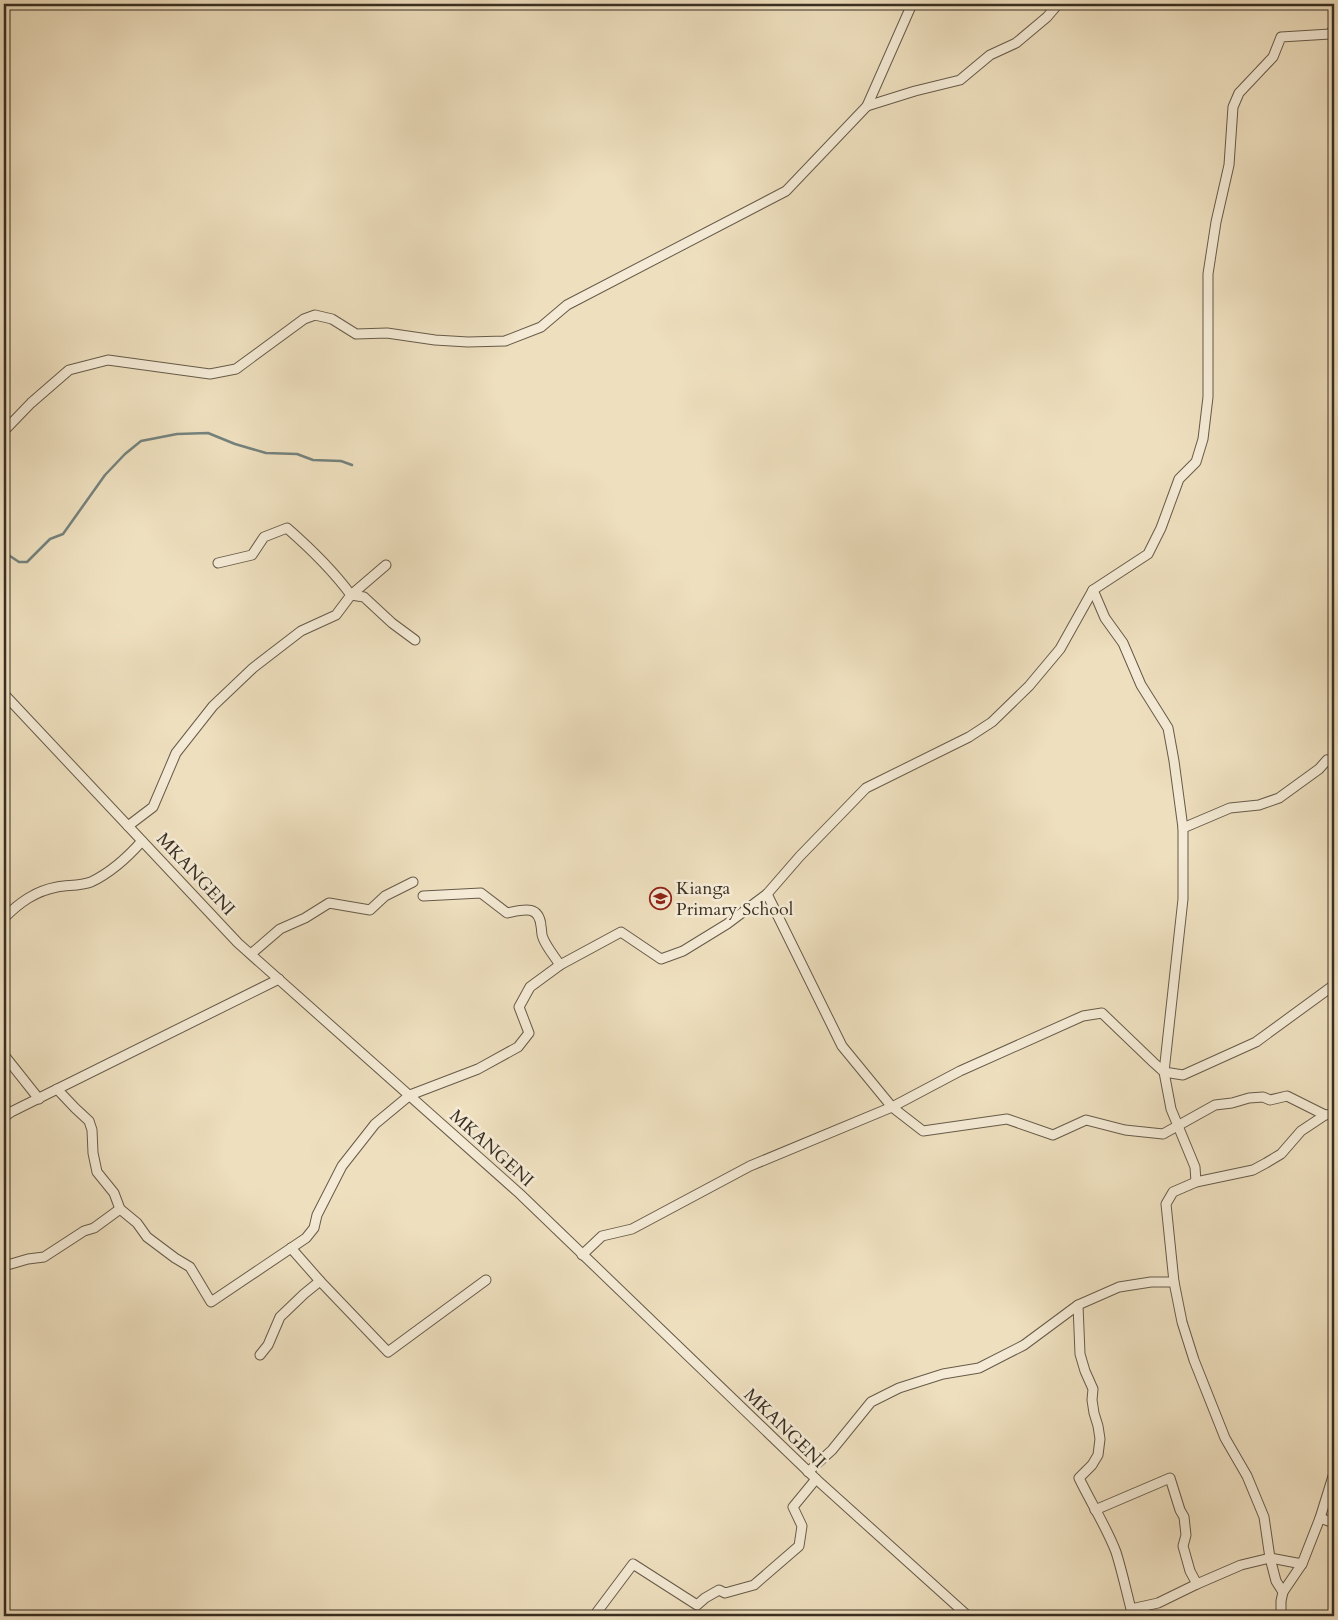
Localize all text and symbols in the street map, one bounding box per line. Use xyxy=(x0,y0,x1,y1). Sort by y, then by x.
street label: MKANGENI xyxy=(151,827,241,921)
place label: Kianga Primary School xyxy=(676,876,794,922)
school or university icon: Kianga Primary School xyxy=(648,886,672,910)
street label: MKANGENI xyxy=(444,1104,539,1193)
street label: MKANGENI xyxy=(738,1383,831,1474)

